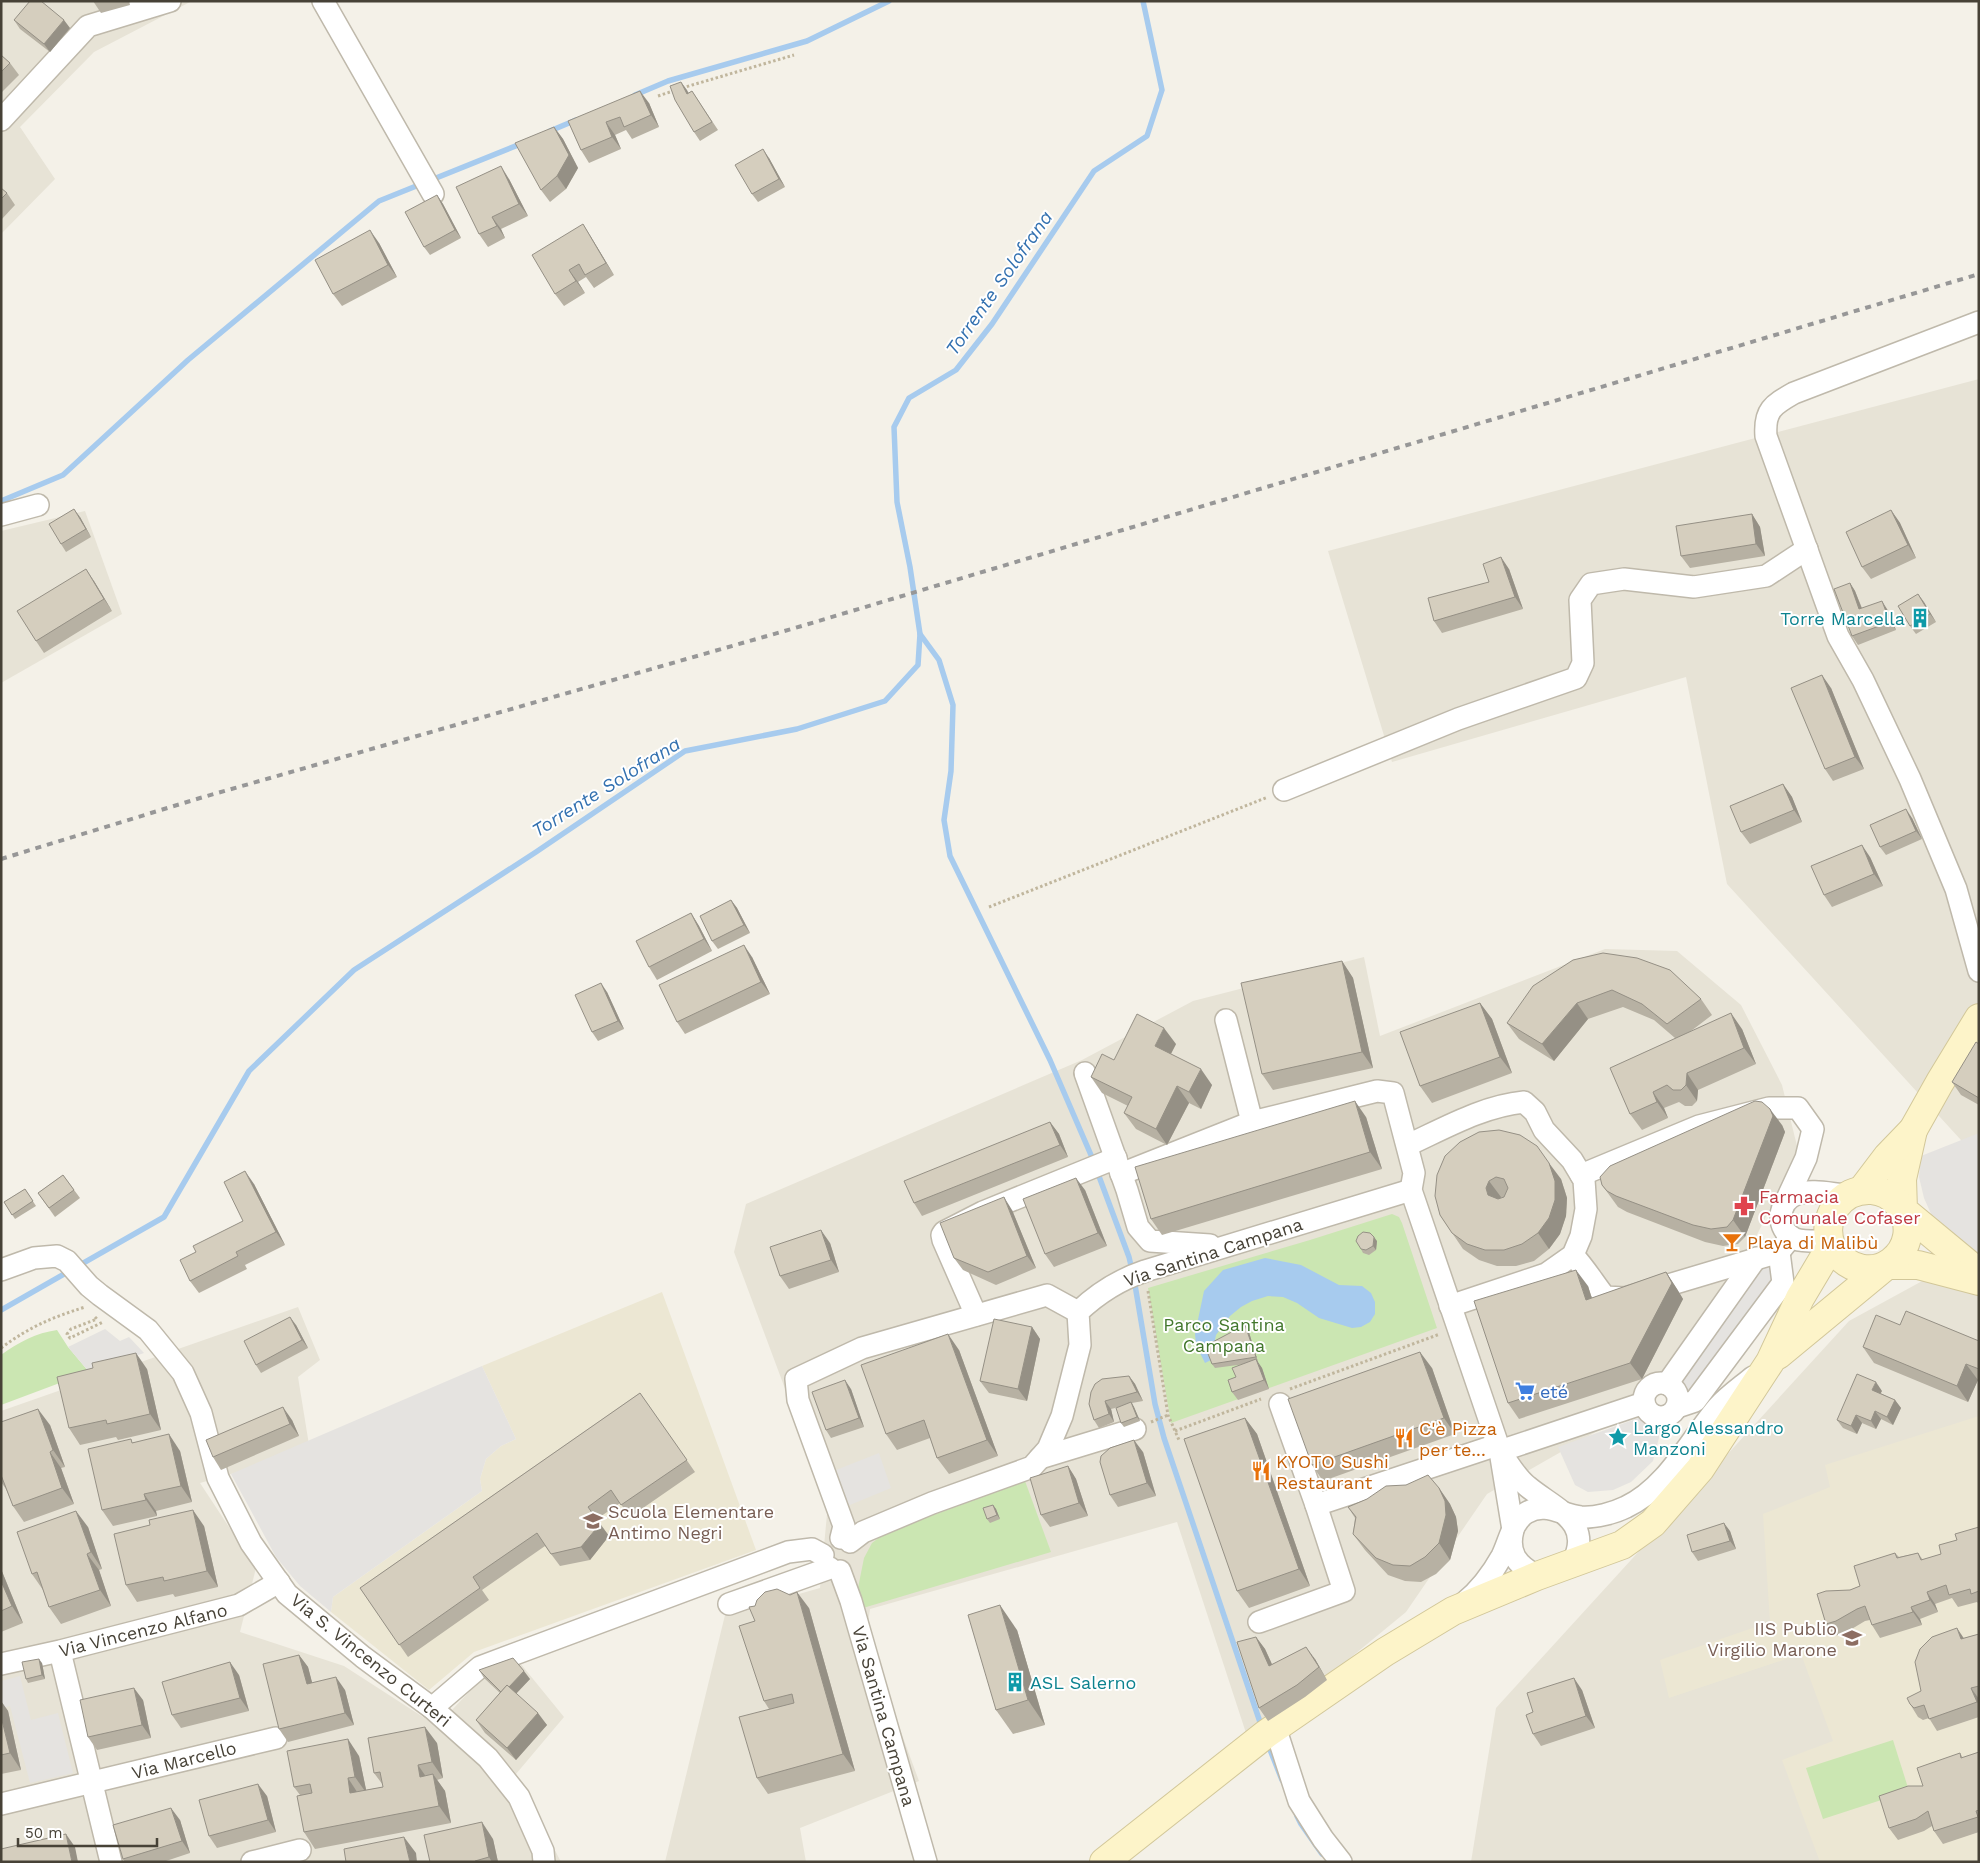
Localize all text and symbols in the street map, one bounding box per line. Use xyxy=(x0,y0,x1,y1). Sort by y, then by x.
water label: Torrente Solofrana xyxy=(941,206,1058,360)
building icon: Torre Marcella xyxy=(1909,607,1931,629)
place label: Torre Marcella xyxy=(1780,608,1905,629)
water label: Torrente Solofrana xyxy=(527,732,685,842)
place label: Farmacia Comunale Cofaser xyxy=(1759,1186,1921,1228)
pharmacy icon: Farmacia Comunale Cofaser xyxy=(1733,1195,1755,1217)
street label: Via Santina Campana xyxy=(1121,1213,1305,1291)
bar icon: Playa di Malibù xyxy=(1721,1231,1743,1253)
place label: Playa di Malibù xyxy=(1747,1232,1878,1253)
park label: Parco Santina Campana xyxy=(1163,1314,1285,1356)
supermarket icon: eté xyxy=(1514,1380,1536,1402)
place label: eté xyxy=(1540,1381,1568,1402)
place label: Largo Alessandro Manzoni xyxy=(1633,1417,1784,1459)
place label: C'è Pizza per te... xyxy=(1419,1418,1497,1460)
place icon: Largo Alessandro Manzoni xyxy=(1607,1426,1629,1448)
restaurant icon: C'è Pizza per te... xyxy=(1393,1427,1415,1449)
place label: KYOTO Sushi Restaurant xyxy=(1276,1451,1389,1493)
restaurant icon: KYOTO Sushi Restaurant xyxy=(1250,1460,1272,1482)
place label: Scuola Elementare Antimo Negri xyxy=(608,1501,774,1543)
school or university icon: Scuola Elementare Antimo Negri xyxy=(582,1510,604,1532)
street label: Via S. Vincenzo Curteri xyxy=(287,1589,455,1731)
street label: Via Vincenzo Alfano xyxy=(57,1599,229,1661)
place label: IIS Publio Virgilio Marone xyxy=(1707,1618,1837,1660)
street label: Via Santina Campana xyxy=(848,1623,920,1809)
school or university icon: IIS Publio Virgilio Marone xyxy=(1841,1627,1863,1649)
building icon: ASL Salerno xyxy=(1004,1671,1026,1693)
place label: ASL Salerno xyxy=(1030,1672,1136,1693)
street label: Via Marcello xyxy=(129,1737,239,1783)
scale bar xyxy=(18,1816,156,1848)
text: 50 m xyxy=(25,1824,62,1842)

